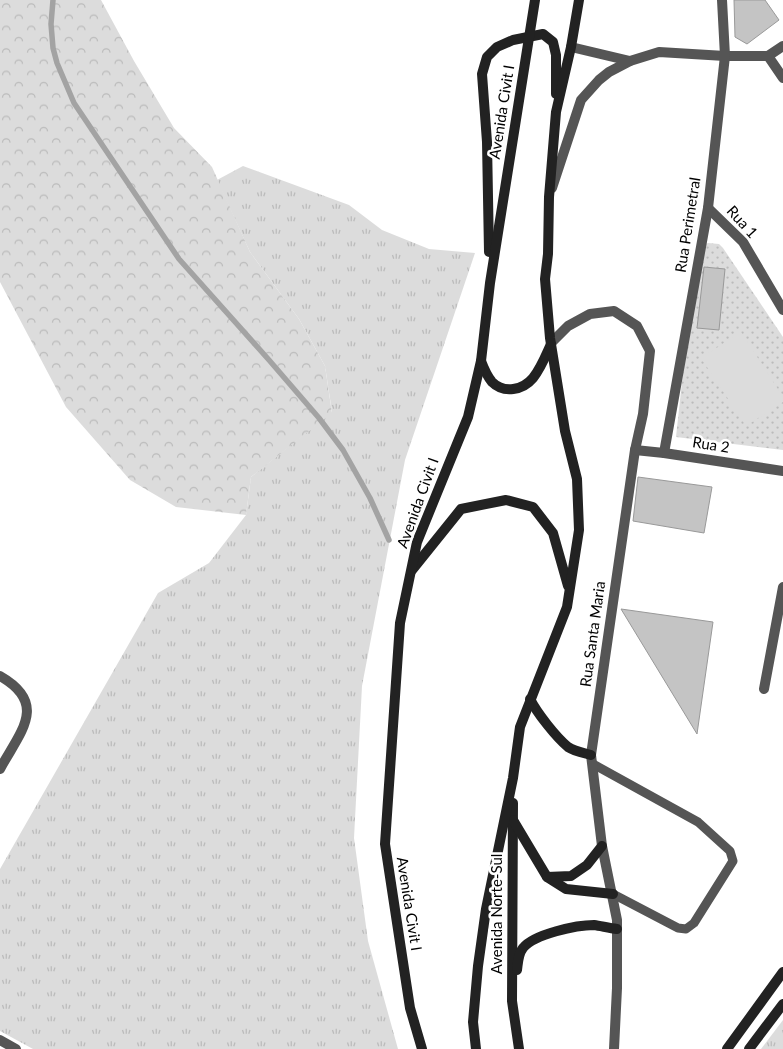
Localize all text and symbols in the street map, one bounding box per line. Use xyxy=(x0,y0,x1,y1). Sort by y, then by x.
street label: Avenida Civit I xyxy=(485,63,517,160)
street label: Rua Perimetral xyxy=(671,176,703,274)
street label: Rua 1 xyxy=(724,201,762,241)
street label: Rua 2 xyxy=(691,432,731,456)
street label: Avenida Civit I xyxy=(392,455,442,550)
street label: Rua Santa Maria xyxy=(576,580,608,688)
street label: Avenida Norte-Sul xyxy=(487,854,505,974)
street label: Avenida Civit I xyxy=(394,855,426,952)

